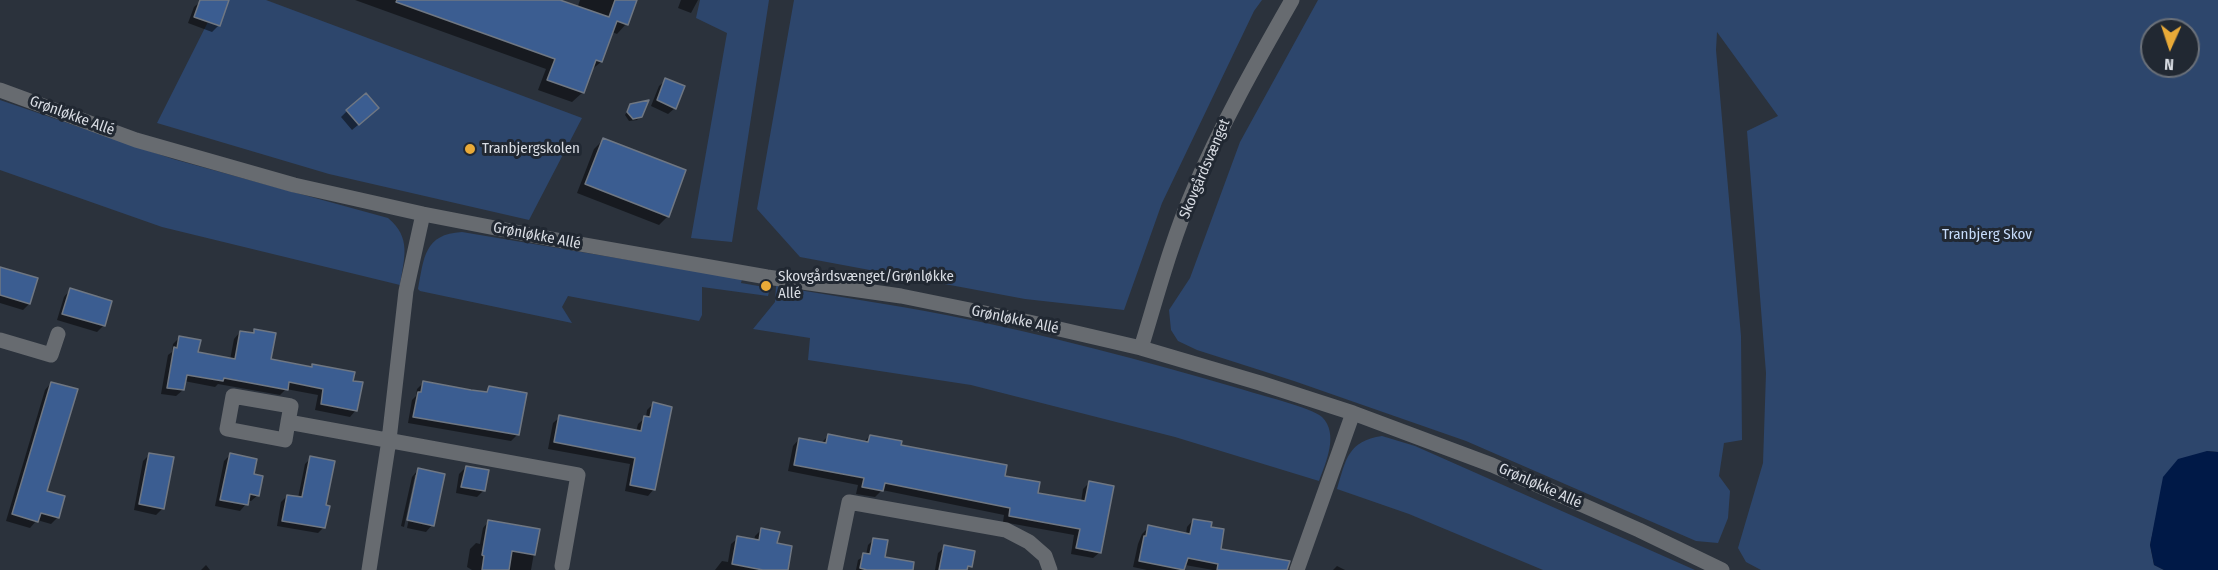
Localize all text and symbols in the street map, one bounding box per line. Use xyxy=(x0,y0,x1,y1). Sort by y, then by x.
north arrow xyxy=(2140,18,2200,78)
text: N xyxy=(2164,55,2174,74)
street label: Grønløkke Allé xyxy=(27,92,117,140)
street label: Skovgårdsvænget xyxy=(1176,116,1234,222)
place label: Tranbjergskolen xyxy=(482,140,580,158)
marker: Tranbjergskolen xyxy=(463,142,477,156)
street label: Grønløkke Allé xyxy=(492,219,582,253)
park label: Tranbjerg Skov xyxy=(1942,226,2032,244)
place label: Skovgårdsvænget/Grønløkke Allé xyxy=(778,268,954,303)
marker: Skovgårdsvænget/Grønløkke Allé xyxy=(759,279,773,293)
street label: Grønløkke Allé xyxy=(970,302,1060,338)
street label: Grønløkke Allé xyxy=(1496,460,1584,512)

